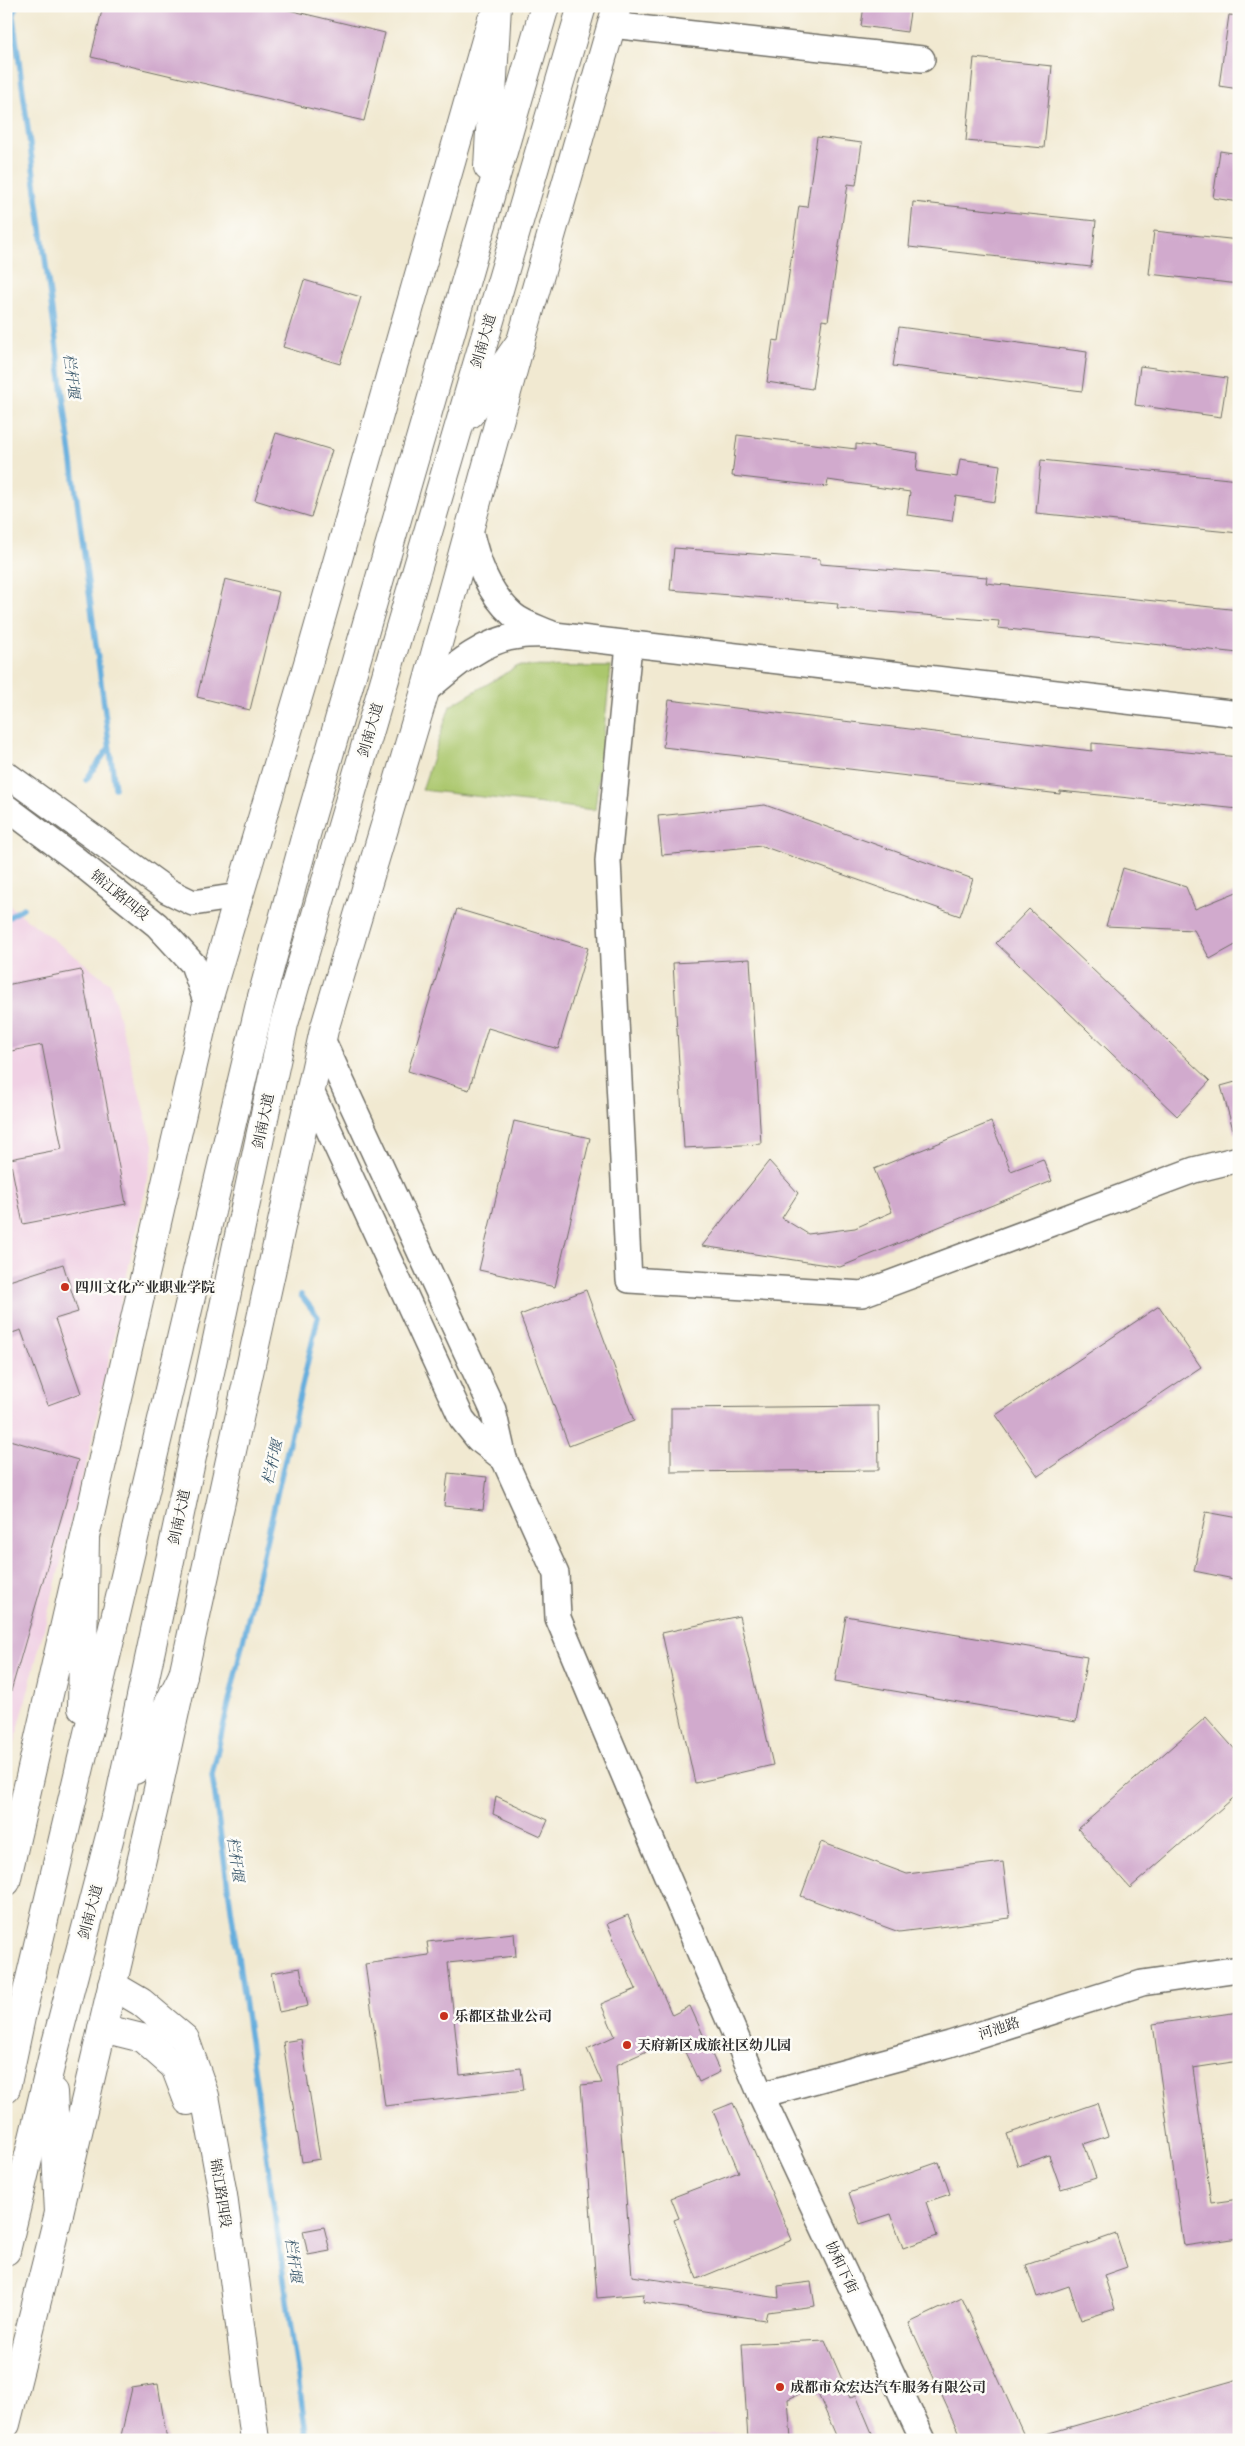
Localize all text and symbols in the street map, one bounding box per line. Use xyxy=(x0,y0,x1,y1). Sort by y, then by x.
street label: 剑南大道 xyxy=(467,312,499,370)
water label: 栏杆堰 xyxy=(60,353,85,402)
street label: 剑南大道 xyxy=(354,701,386,759)
street label: 锦江路四段 xyxy=(87,866,153,924)
street label: 剑南大道 xyxy=(248,1092,278,1150)
place label: 四川文化产业职业学院 xyxy=(75,1278,215,1296)
marker: 四川文化产业职业学院 xyxy=(59,1281,71,1293)
water label: 栏杆堰 xyxy=(258,1435,287,1486)
street label: 剑南大道 xyxy=(164,1488,194,1546)
water label: 栏杆堰 xyxy=(223,1835,249,1886)
street label: 剑南大道 xyxy=(74,1883,106,1941)
place label: 乐都区盐业公司 xyxy=(454,2007,552,2025)
marker: 乐都区盐业公司 xyxy=(438,2010,450,2022)
street label: 河池路 xyxy=(976,2013,1022,2043)
place label: 天府新区成旅社区幼儿园 xyxy=(637,2036,791,2054)
marker: 天府新区成旅社区幼儿园 xyxy=(621,2039,633,2051)
street label: 锦江路四段 xyxy=(207,2157,235,2229)
water label: 栏杆堰 xyxy=(281,2236,307,2287)
street label: 协和下街 xyxy=(822,2238,862,2296)
place label: 成都市众宏达汽车服务有限公司 xyxy=(790,2378,986,2396)
marker: 成都市众宏达汽车服务有限公司 xyxy=(774,2381,786,2393)

